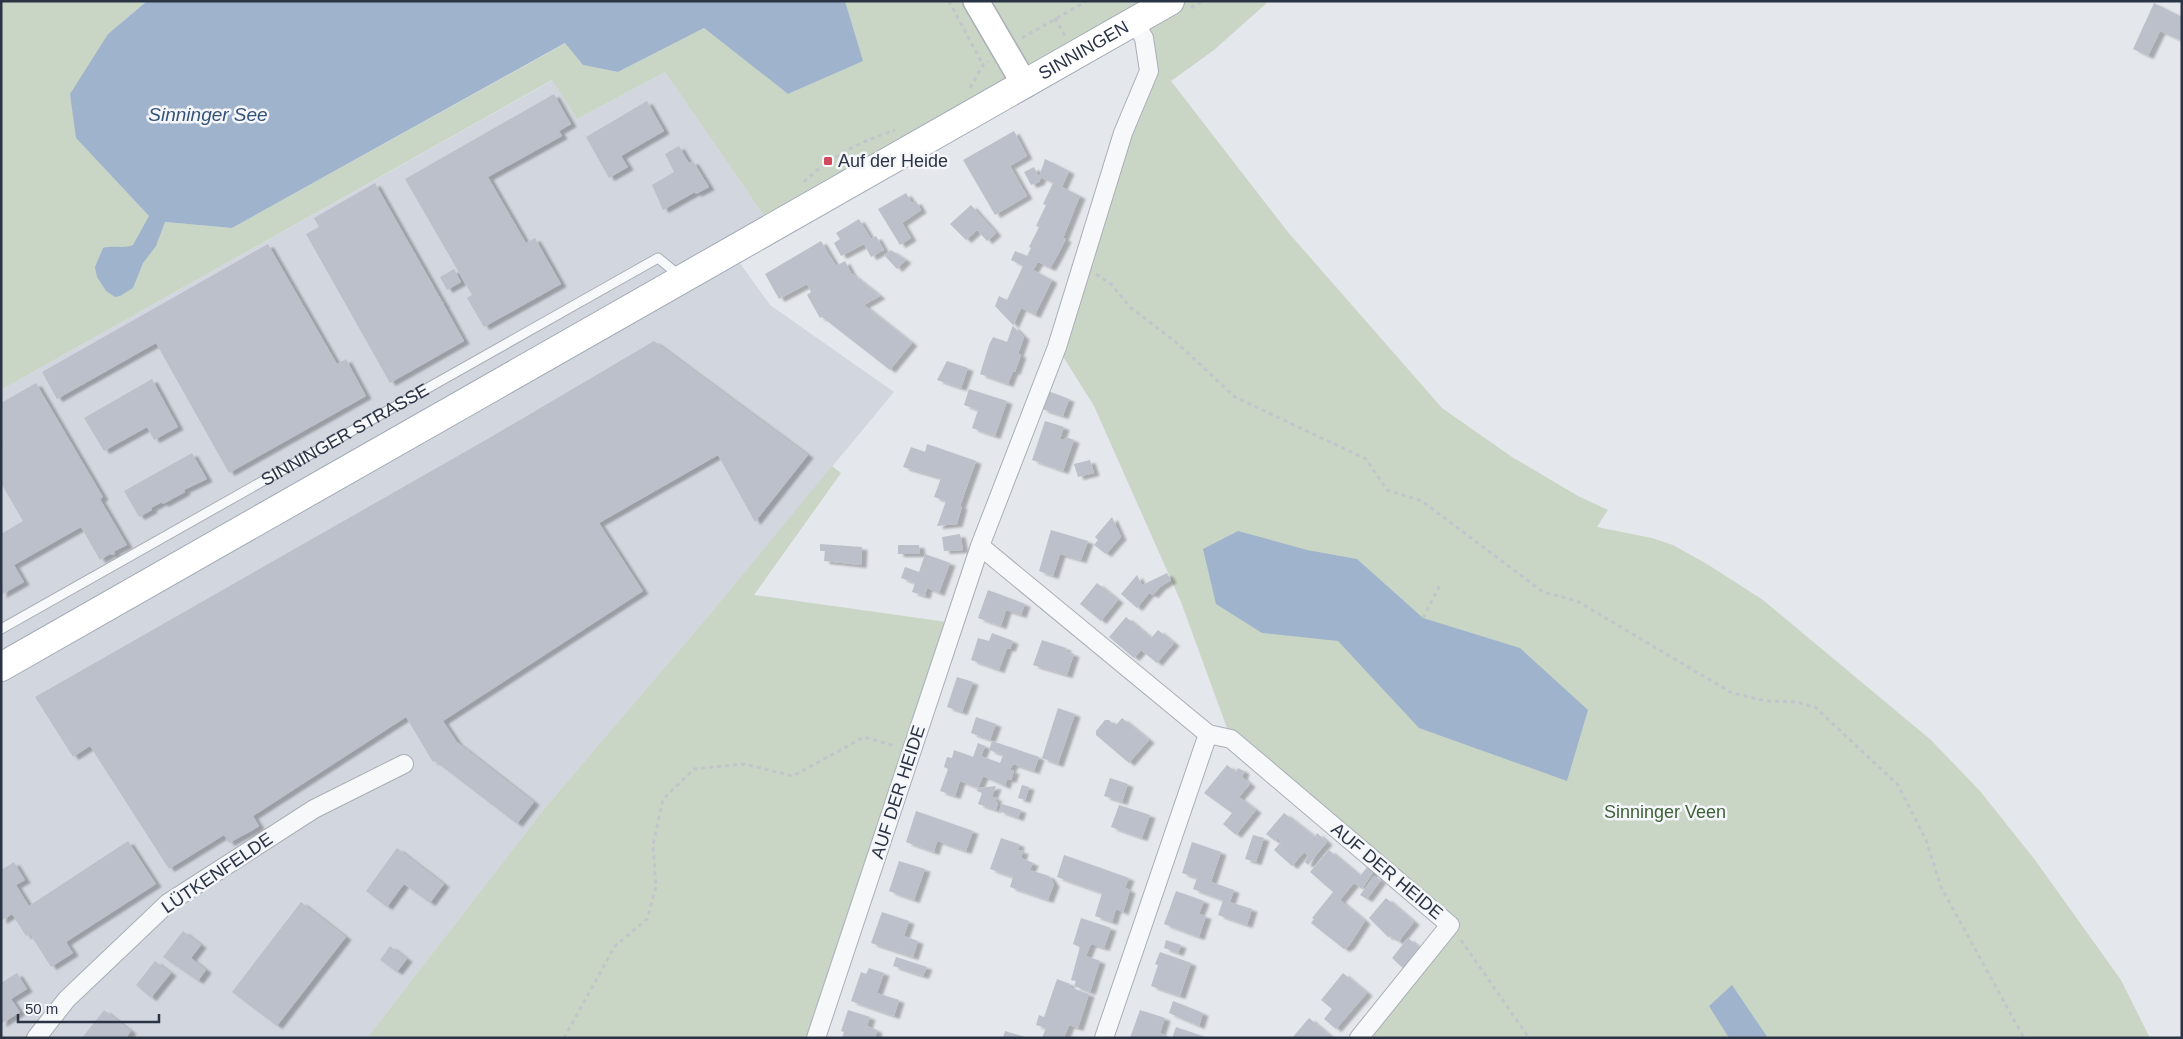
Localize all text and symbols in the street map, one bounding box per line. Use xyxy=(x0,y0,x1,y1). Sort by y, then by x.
street label: SINNINGEN xyxy=(1035,17,1132,84)
water label: Sinninger See xyxy=(148,104,268,125)
place label: Auf der Heide xyxy=(838,151,948,171)
marker: Auf der Heide xyxy=(822,155,834,167)
street label: SINNINGER STRASSE xyxy=(258,380,432,490)
street label: AUF DER HEIDE xyxy=(867,723,929,861)
park label: Sinninger Veen xyxy=(1604,802,1726,822)
street label: AUF DER HEIDE xyxy=(1327,819,1447,923)
street label: LÜTKENFELDE xyxy=(158,829,276,917)
scale bar xyxy=(18,992,159,1024)
text: 50 m xyxy=(25,1000,58,1017)

